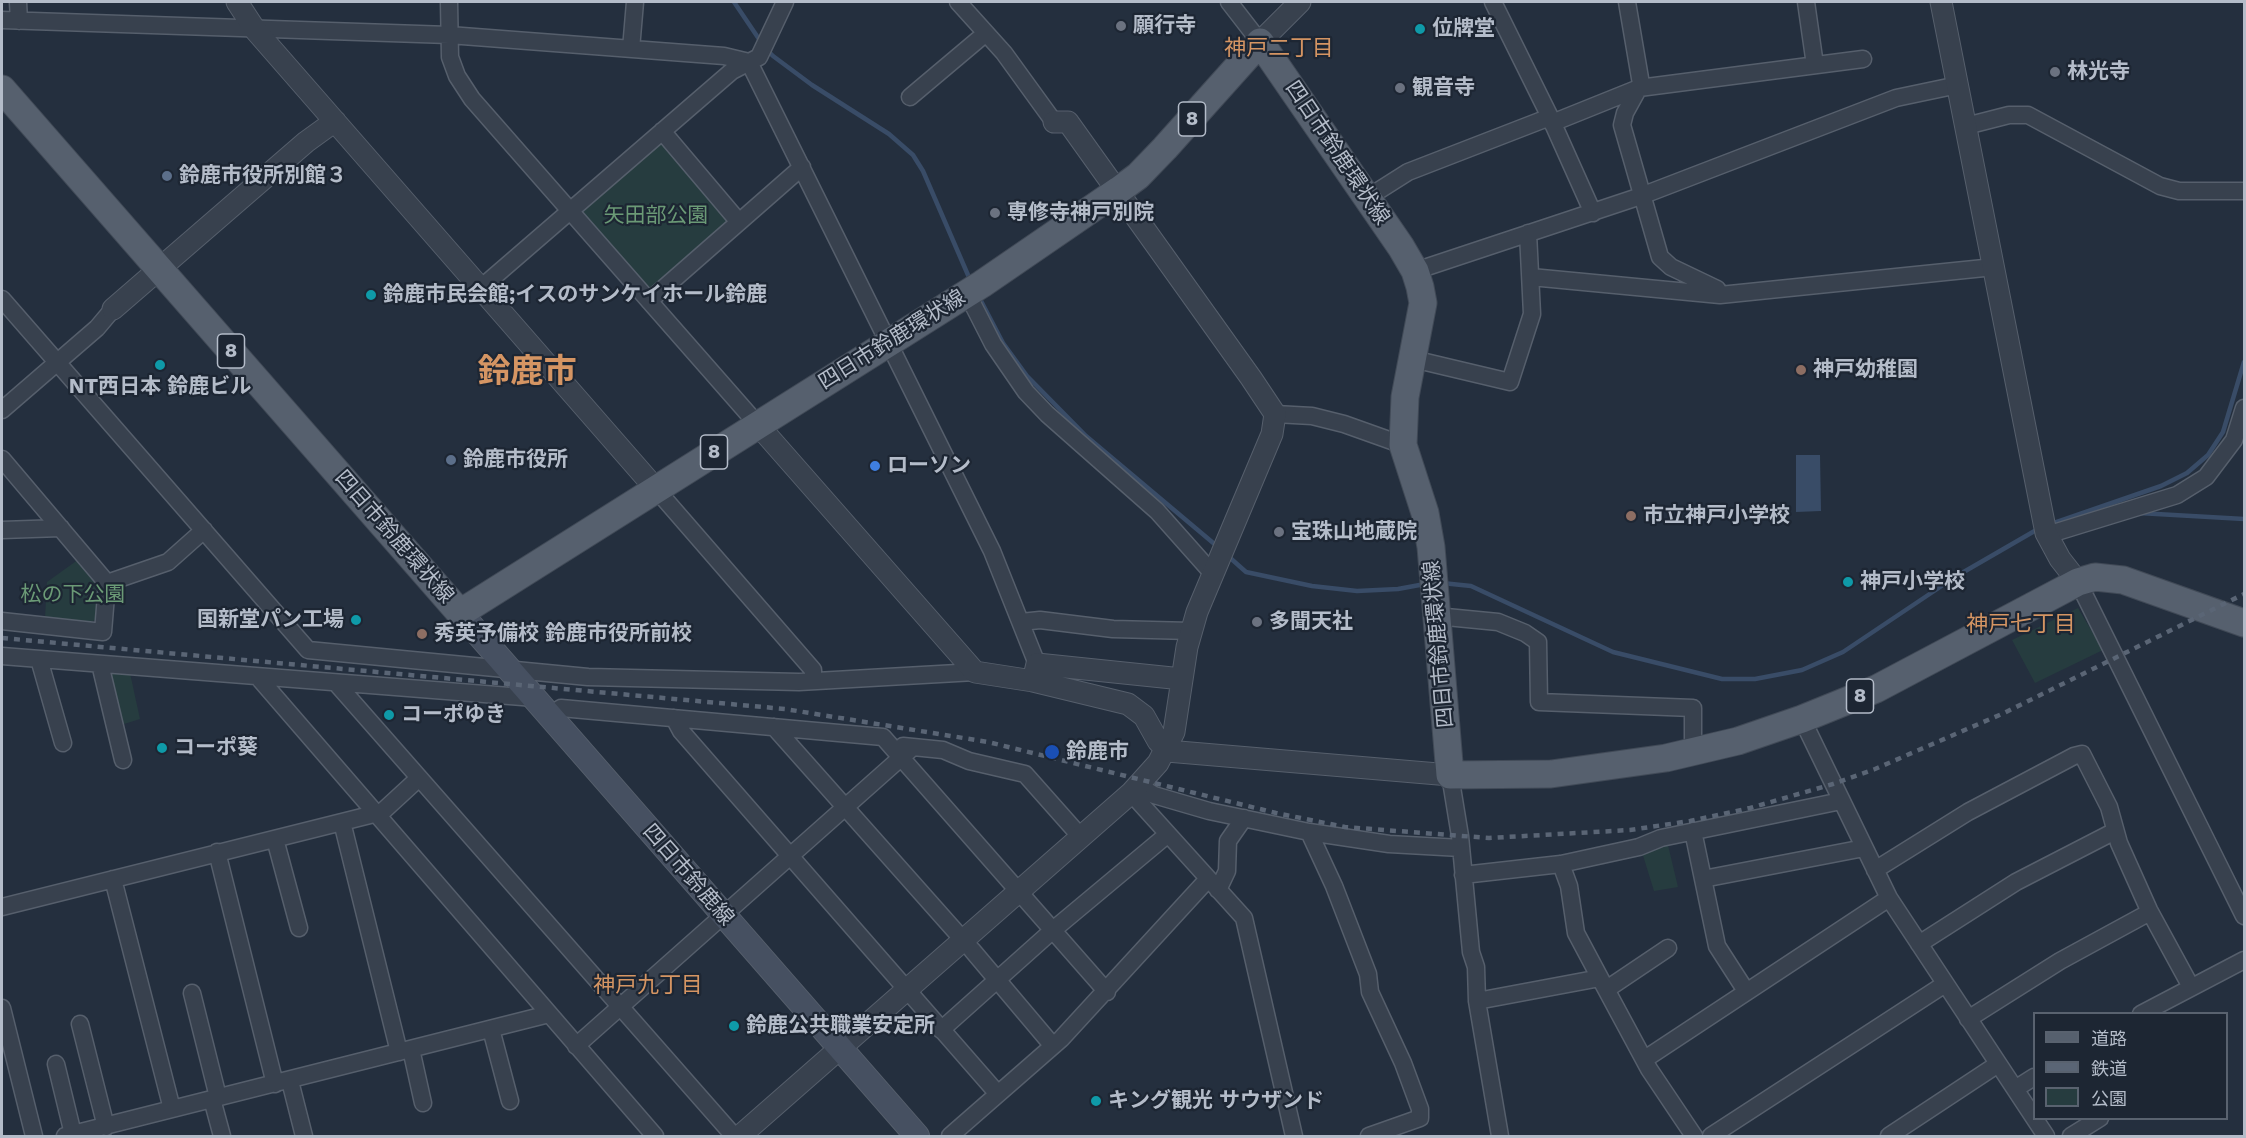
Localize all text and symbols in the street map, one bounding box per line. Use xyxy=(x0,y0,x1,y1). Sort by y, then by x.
place label: 願行寺 xyxy=(1133,13,1196,39)
place label: 位牌堂 xyxy=(1432,16,1495,42)
marker: 願行寺 xyxy=(1114,19,1128,33)
marker: 位牌堂 xyxy=(1413,22,1427,36)
district label: 神戸二丁目 xyxy=(1224,36,1334,62)
place label: 林光寺 xyxy=(2067,59,2130,85)
marker: 林光寺 xyxy=(2048,65,2062,79)
place label: 観音寺 xyxy=(1412,75,1475,101)
street label: 四日市鈴鹿環状線 xyxy=(1280,76,1394,230)
marker: 観音寺 xyxy=(1393,81,1407,95)
road number: 8 xyxy=(1178,102,1206,136)
place label: 鈴鹿市役所別館３ xyxy=(179,163,347,189)
marker: 鈴鹿市役所別館３ xyxy=(160,169,174,183)
place label: 専修寺神戸別院 xyxy=(1007,200,1154,226)
park label: 矢田部公園 xyxy=(604,203,708,229)
marker: 専修寺神戸別院 xyxy=(988,206,1002,220)
place label: 鈴鹿市民会館;イスのサンケイホール鈴鹿 xyxy=(383,282,767,308)
street label: 四日市鈴鹿環状線 xyxy=(814,285,970,395)
marker: 鈴鹿市民会館;イスのサンケイホール鈴鹿 xyxy=(364,288,378,302)
road number: 8 xyxy=(218,334,244,368)
district label: 鈴鹿市 xyxy=(478,352,576,392)
place label: 神戸幼稚園 xyxy=(1813,357,1918,383)
marker: NT西日本 鈴鹿ビル xyxy=(153,358,167,372)
marker: 神戸幼稚園 xyxy=(1794,363,1808,377)
place label: NT西日本 鈴鹿ビル xyxy=(69,374,251,400)
road number: 8 xyxy=(700,435,728,469)
place label: 鈴鹿市役所 xyxy=(463,447,568,473)
marker: 鈴鹿市役所 xyxy=(444,453,458,467)
place label: ローソン xyxy=(887,453,971,479)
marker: ローソン xyxy=(868,459,882,473)
street label: 四日市鈴鹿環状線 xyxy=(329,465,459,609)
place label: 市立神戸小学校 xyxy=(1643,503,1790,529)
marker: 市立神戸小学校 xyxy=(1624,509,1638,523)
place label: 宝珠山地蔵院 xyxy=(1291,519,1417,545)
marker: 宝珠山地蔵院 xyxy=(1272,525,1286,539)
street label: 四日市鈴鹿環状線 xyxy=(1419,559,1459,729)
place label: 神戸小学校 xyxy=(1860,569,1965,595)
marker: 神戸小学校 xyxy=(1841,575,1855,589)
park label: 松の下公園 xyxy=(21,582,125,608)
place label: 国新堂パン工場 xyxy=(197,607,344,633)
place label: 多聞天社 xyxy=(1269,609,1353,635)
district label: 神戸七丁目 xyxy=(1966,612,2076,638)
marker: 国新堂パン工場 xyxy=(349,613,363,627)
marker: 多聞天社 xyxy=(1250,615,1264,629)
place label: 秀英予備校 鈴鹿市役所前校 xyxy=(434,621,692,647)
marker: 秀英予備校 鈴鹿市役所前校 xyxy=(415,627,429,641)
road number: 8 xyxy=(1846,679,1874,713)
place label: コーポゆき xyxy=(401,702,506,728)
marker: コーポゆき xyxy=(382,708,396,722)
place label: コーポ葵 xyxy=(174,735,258,761)
place label: 鈴鹿市 xyxy=(1066,739,1129,765)
marker: コーポ葵 xyxy=(155,741,169,755)
marker: 鈴鹿市 xyxy=(1043,743,1061,761)
street label: 四日市鈴鹿線 xyxy=(637,819,739,931)
district label: 神戸九丁目 xyxy=(593,973,703,999)
legend xyxy=(2033,1012,2228,1120)
place label: 鈴鹿公共職業安定所 xyxy=(746,1013,935,1039)
marker: 鈴鹿公共職業安定所 xyxy=(727,1019,741,1033)
text: 道路 xyxy=(2091,1028,2127,1049)
text: 鉄道 xyxy=(2091,1058,2127,1079)
place label: キング観光 サウザンド xyxy=(1108,1088,1324,1114)
text: 公園 xyxy=(2091,1088,2127,1109)
marker: キング観光 サウザンド xyxy=(1089,1094,1103,1108)

